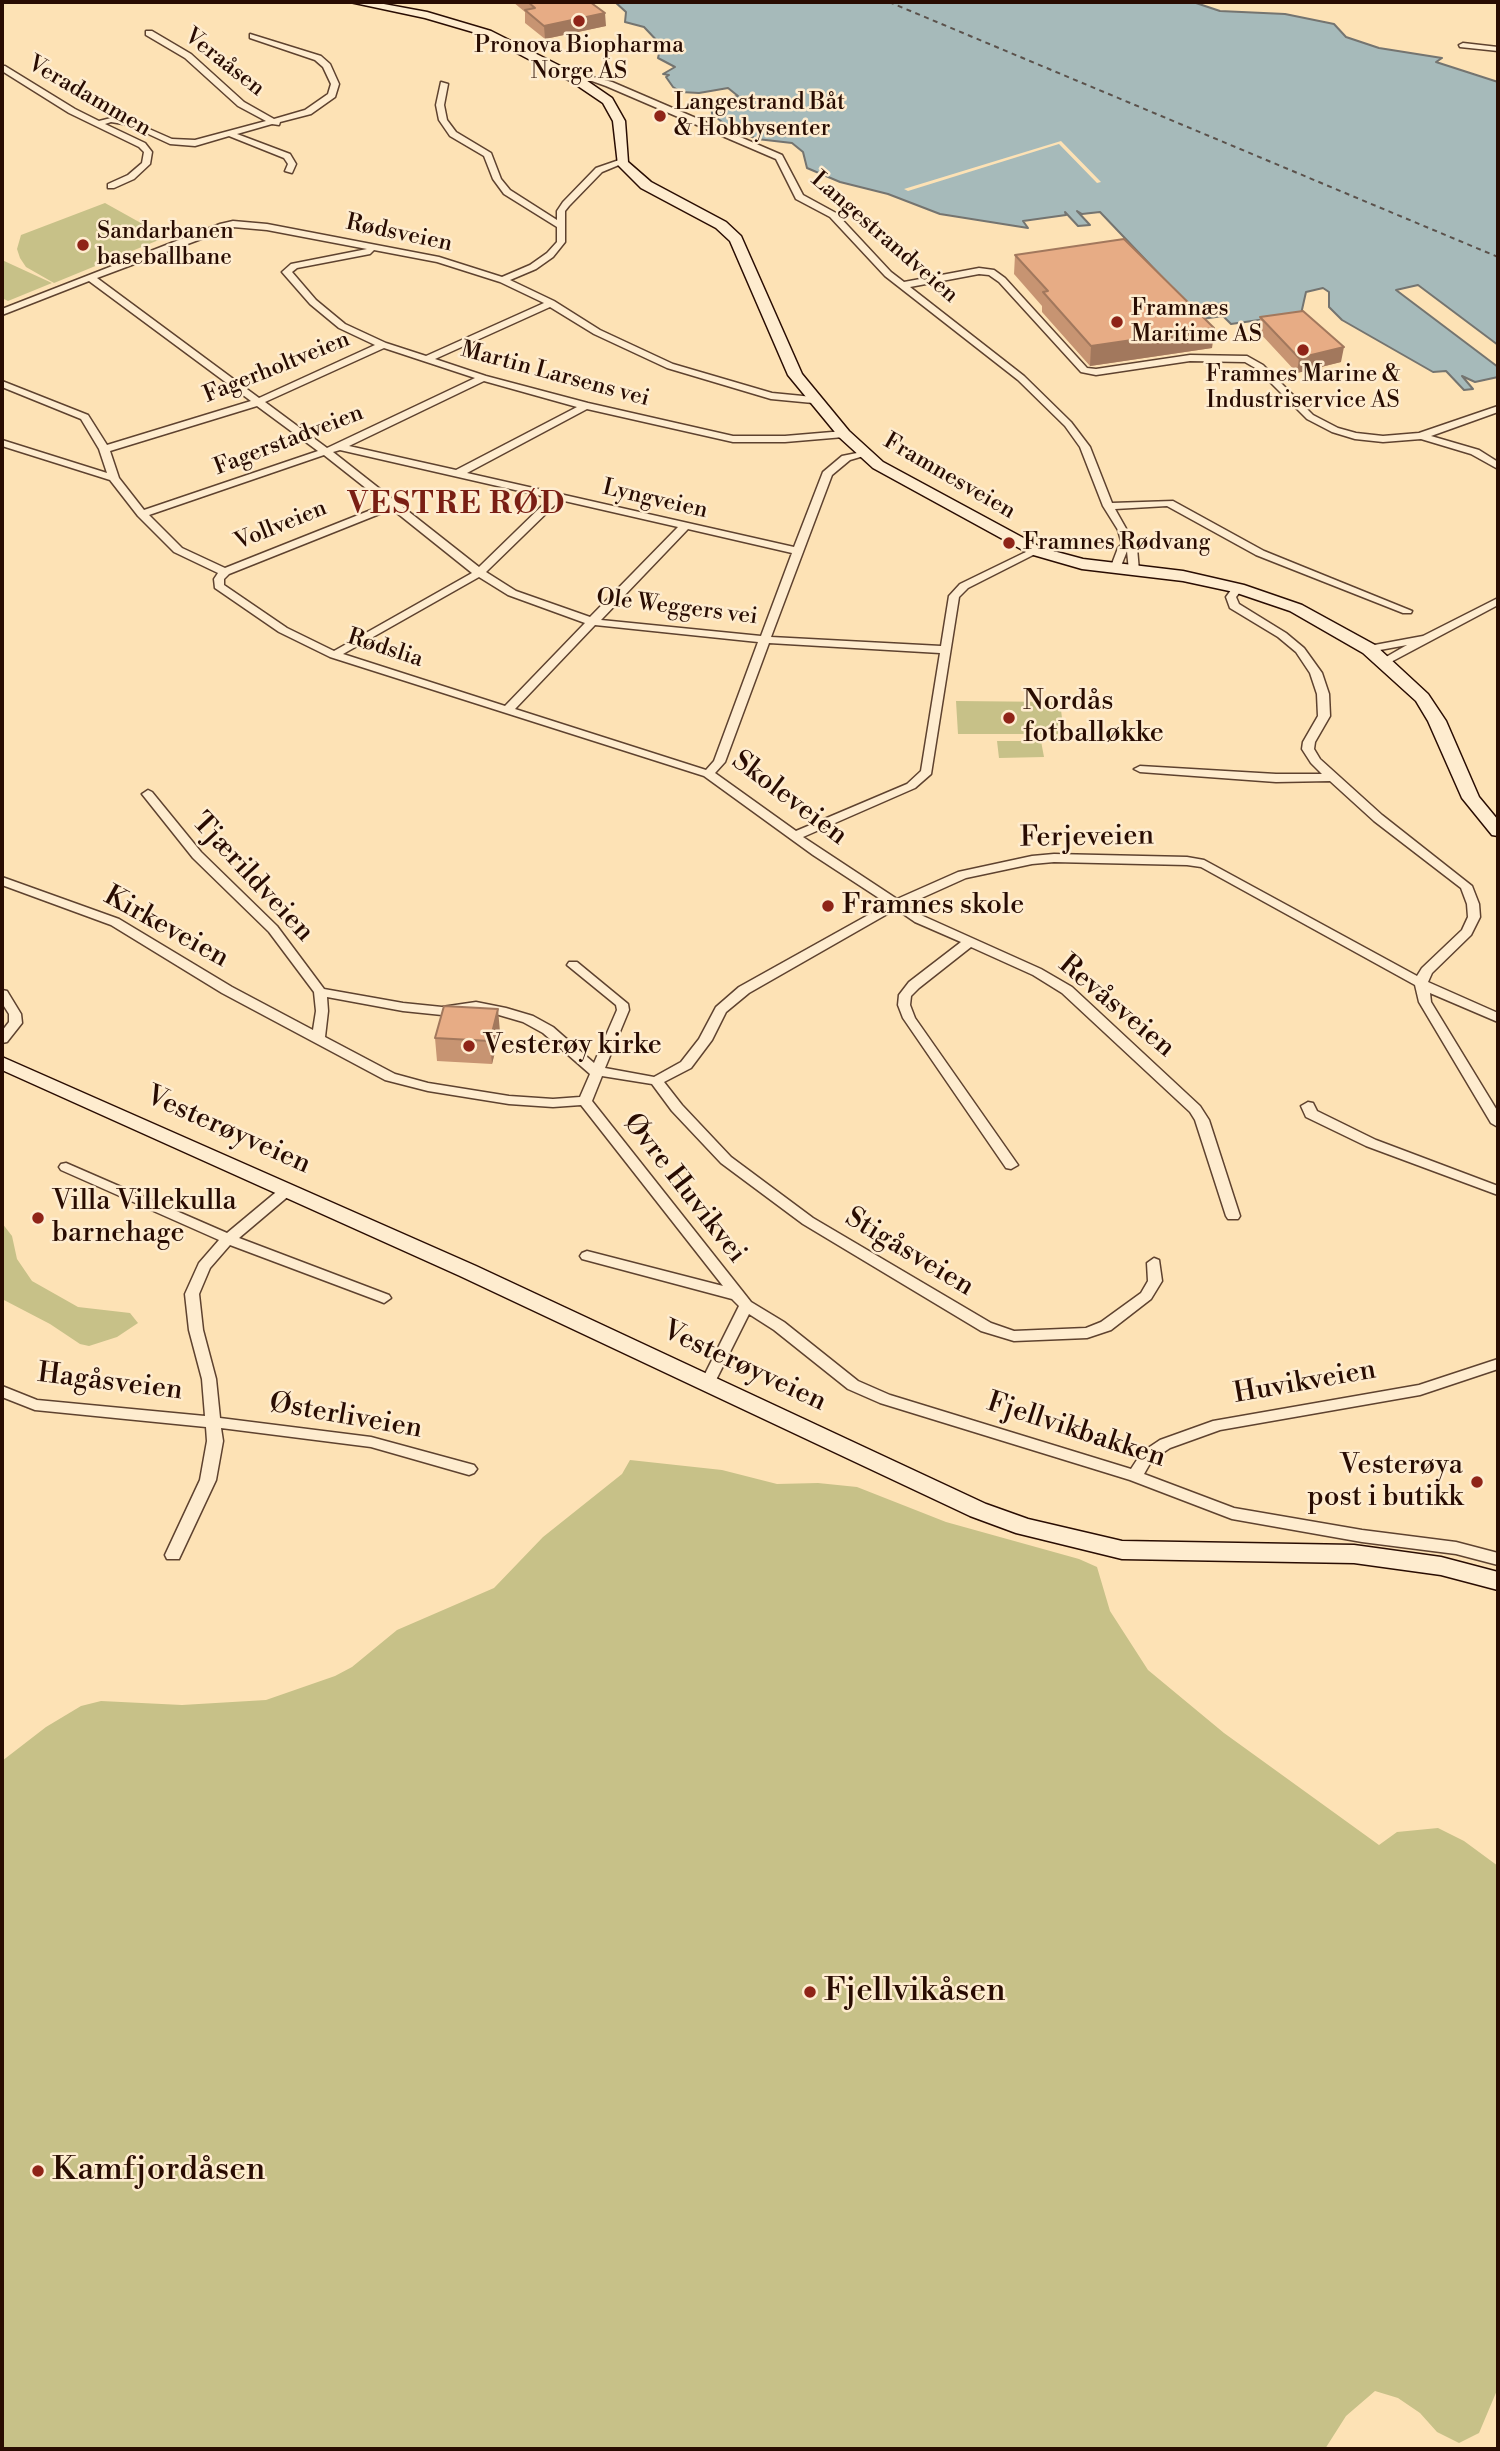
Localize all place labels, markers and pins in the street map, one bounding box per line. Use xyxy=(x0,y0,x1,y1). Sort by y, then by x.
marker: Pronova Biopharma Norge AS xyxy=(571,13,587,29)
place label: Pronova Biopharma Norge AS xyxy=(474,32,684,86)
place label: Langestrand Båt & Hobbysenter xyxy=(674,89,845,143)
marker: Langestrand Båt & Hobbysenter xyxy=(652,108,668,124)
place label: Sandarbanen baseballbane xyxy=(97,218,234,272)
marker: Sandarbanen baseballbane xyxy=(75,237,91,253)
place label: Framnæs Maritime AS xyxy=(1131,295,1262,349)
marker: Framnæs Maritime AS xyxy=(1109,314,1125,330)
marker: Framnes Marine & Industriservice AS xyxy=(1295,342,1311,358)
place label: Framnes Marine & Industriservice AS xyxy=(1205,361,1401,415)
place label: Framnes Rødvang xyxy=(1023,529,1210,557)
marker: Framnes Rødvang xyxy=(1001,535,1017,551)
place label: Nordås fotballøkke xyxy=(1023,685,1164,751)
marker: Nordås fotballøkke xyxy=(1001,710,1017,726)
place label: Framnes skole xyxy=(842,889,1024,923)
marker: Framnes skole xyxy=(820,898,836,914)
place label: Vesterøy kirke xyxy=(483,1029,662,1063)
marker: Vesterøy kirke xyxy=(461,1038,477,1054)
place label: Villa Villekulla barnehage xyxy=(52,1185,237,1251)
marker: Villa Villekulla barnehage xyxy=(30,1210,46,1226)
place label: Vesterøya post i butikk xyxy=(1308,1449,1463,1515)
marker: Vesterøya post i butikk xyxy=(1469,1474,1485,1490)
place label: Fjellvikåsen xyxy=(824,1972,1006,2012)
marker: Fjellvikåsen xyxy=(802,1984,818,2000)
place label: Kamfjordåsen xyxy=(52,2151,266,2191)
marker: Kamfjordåsen xyxy=(30,2163,46,2179)

